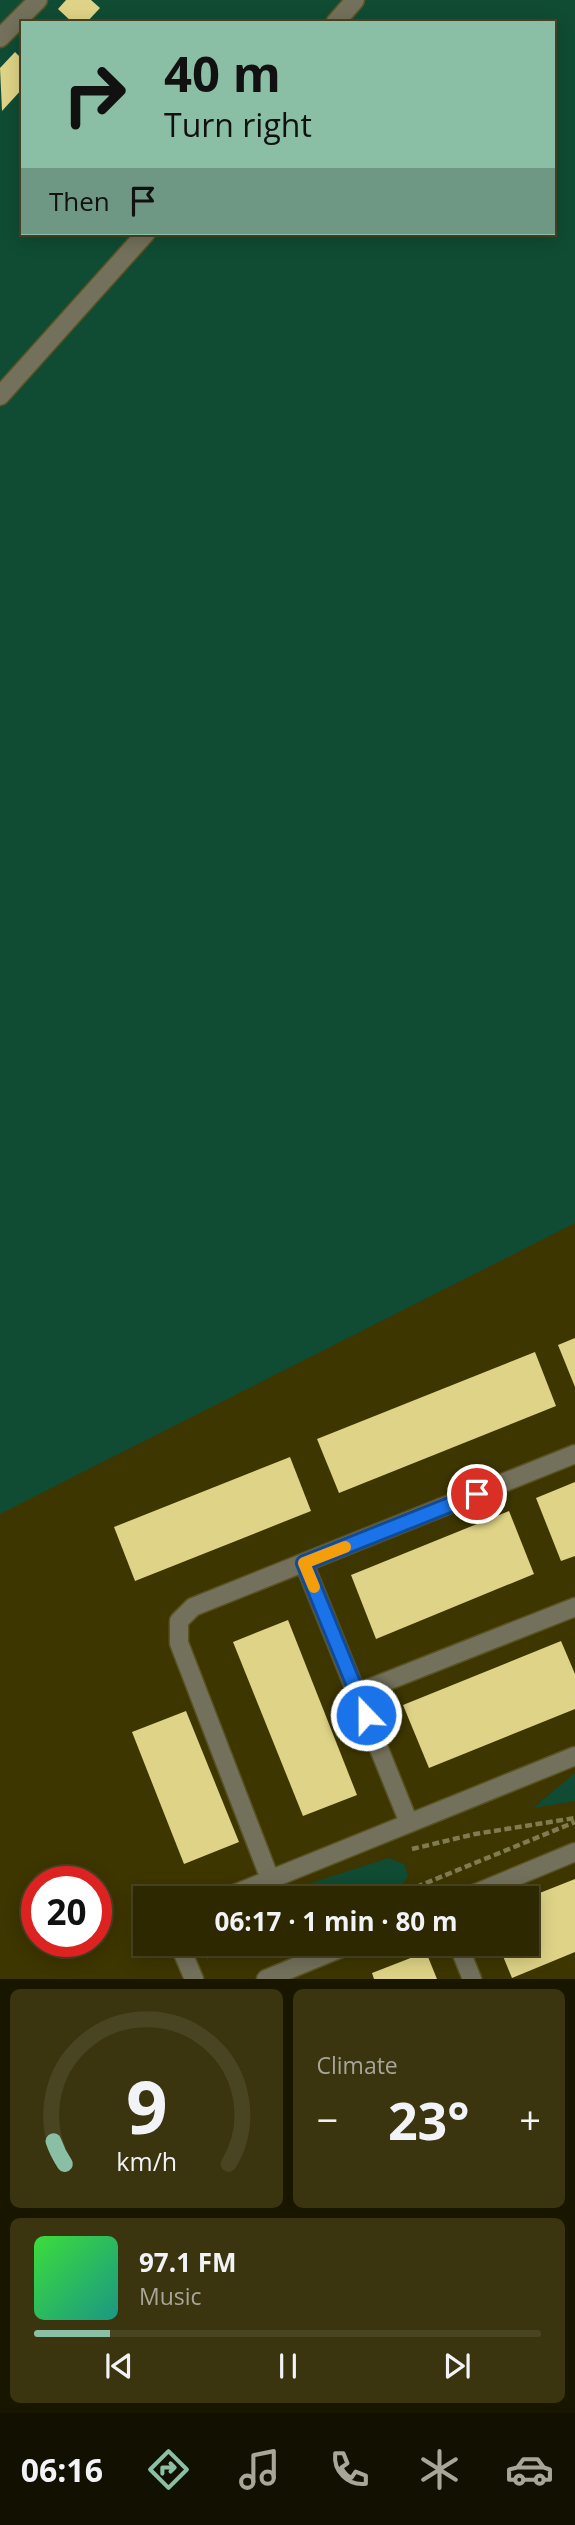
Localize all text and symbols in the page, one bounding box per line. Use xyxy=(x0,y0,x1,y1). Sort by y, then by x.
text: 40 m xyxy=(164,40,281,106)
icon: right xyxy=(49,49,140,140)
text: Turn right xyxy=(164,103,312,146)
icon: arrive xyxy=(124,182,162,220)
text: Then xyxy=(49,183,110,219)
pin xyxy=(447,1464,507,1524)
icon: arrive xyxy=(458,1475,496,1513)
position arrow xyxy=(329,1678,403,1752)
speed limit sign: 20 xyxy=(21,1866,112,1957)
text: 06:17 · 1 min · 80 m xyxy=(215,1903,457,1939)
text: Climate xyxy=(317,2049,398,2081)
text: 9 xyxy=(125,2057,167,2156)
text: 23° xyxy=(388,2084,470,2155)
text: − xyxy=(317,2093,338,2145)
text: + xyxy=(519,2093,541,2145)
text: km/h xyxy=(116,2144,177,2178)
text: 97.1 FM xyxy=(139,2244,237,2280)
text: Music xyxy=(139,2280,202,2312)
icon: previous xyxy=(100,2347,138,2385)
icon: pause xyxy=(269,2347,307,2385)
icon: next xyxy=(438,2347,476,2385)
icon: directions xyxy=(144,2445,193,2494)
icon: music xyxy=(235,2445,284,2494)
icon: phone xyxy=(325,2445,374,2494)
icon: climate xyxy=(415,2445,464,2494)
icon: car xyxy=(505,2445,554,2494)
text: 06:16 xyxy=(21,2448,103,2491)

